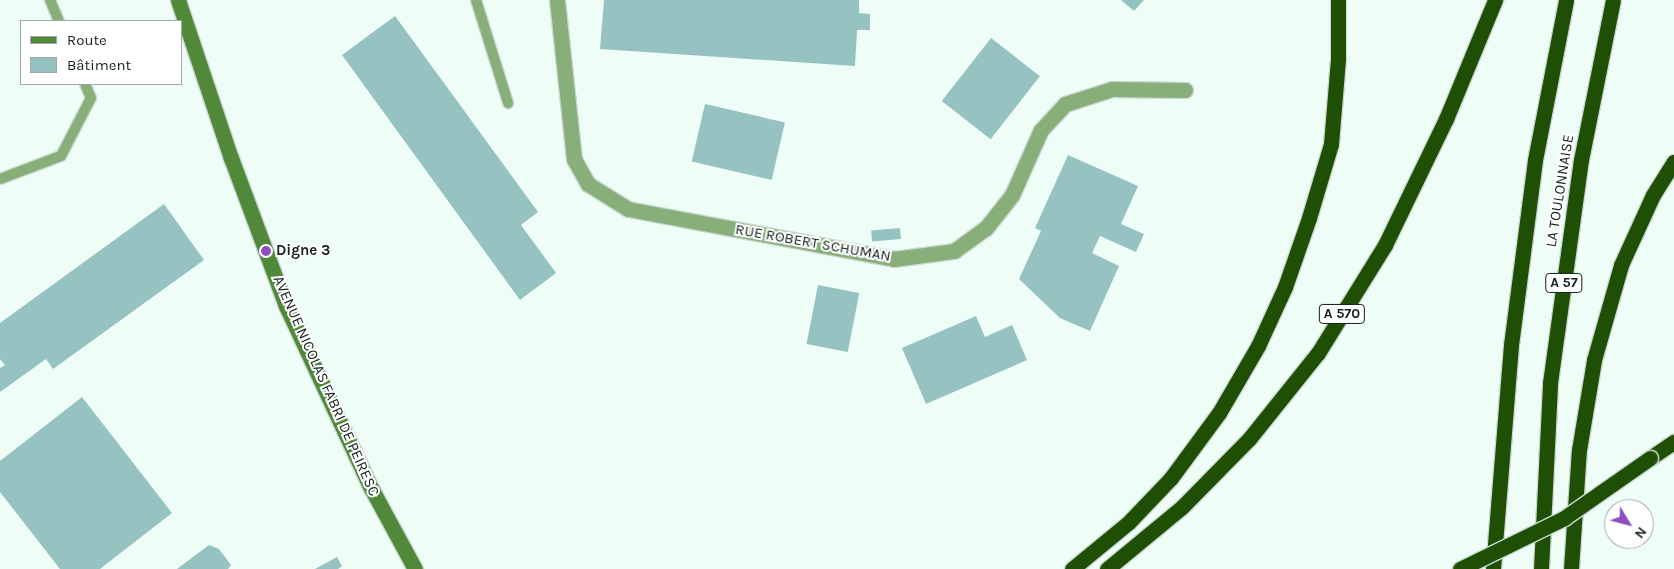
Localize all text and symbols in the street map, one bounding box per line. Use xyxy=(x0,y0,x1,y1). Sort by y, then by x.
legend xyxy=(20,20,182,85)
text: Route xyxy=(67,31,107,49)
text: Bâtiment xyxy=(67,56,131,74)
street label: LA TOULONNAISE xyxy=(1542,133,1578,249)
street label: RUE ROBERT SCHUMAN xyxy=(734,220,892,266)
place label: Digne 3 xyxy=(276,242,330,260)
marker: Digne 3 xyxy=(260,245,272,257)
road number: A 57 xyxy=(1545,272,1583,294)
street label: AVENUE NICOLAS FABRI DE PEIRESC xyxy=(269,273,383,499)
road number: A 570 xyxy=(1318,302,1366,326)
north arrow xyxy=(1604,499,1654,549)
text: N xyxy=(1631,524,1650,542)

